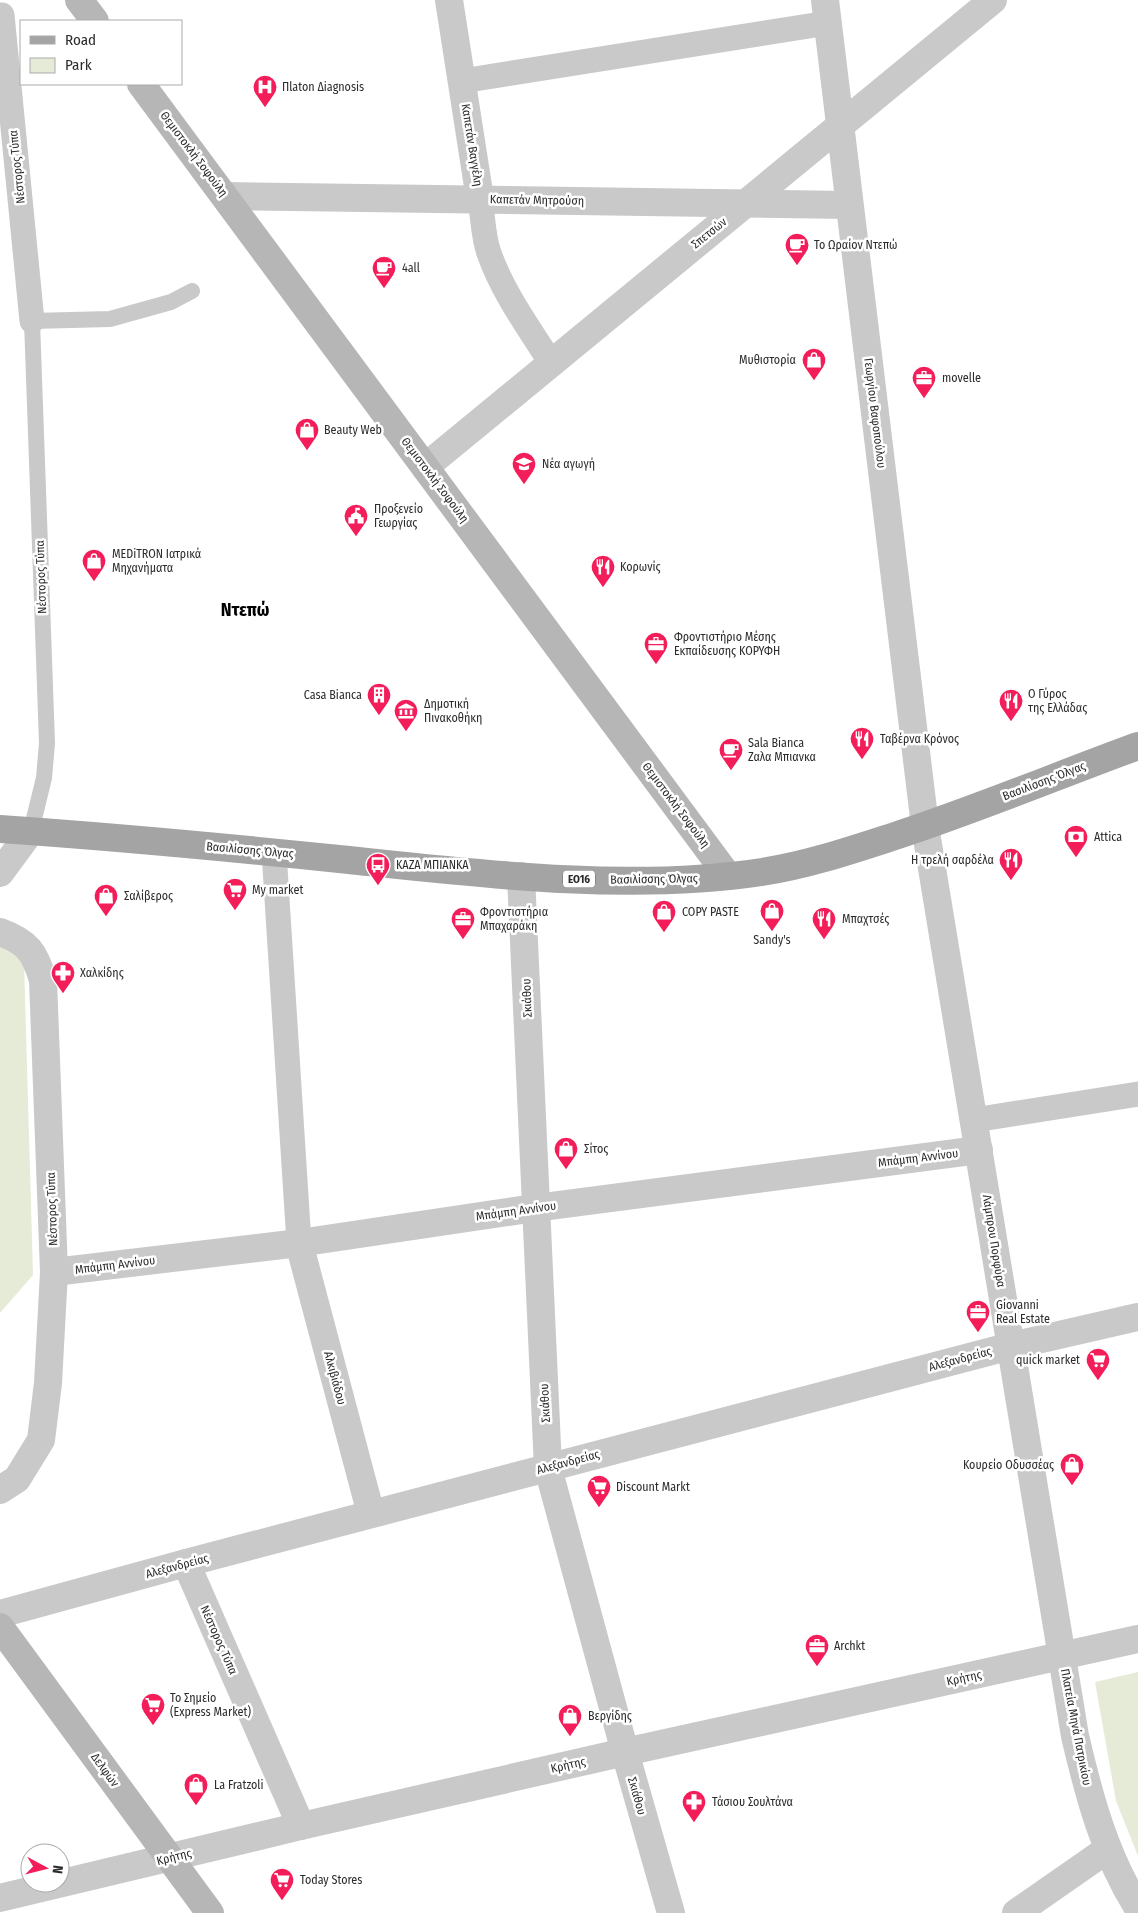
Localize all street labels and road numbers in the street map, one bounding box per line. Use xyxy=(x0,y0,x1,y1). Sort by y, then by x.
street label: Καπετάν Βαγγέλη xyxy=(459,103,485,187)
street label: Θεμιστοκλή Σοφούλη xyxy=(157,109,231,199)
street label: Νέστορος Τύπα xyxy=(6,130,28,204)
street label: Καπετάν Μητρούση xyxy=(490,192,584,208)
street label: Σπετσών xyxy=(689,214,730,251)
street label: Γεωργίου Βαφοπούλου xyxy=(861,357,889,469)
street label: Θεμιστοκλή Σοφούλη xyxy=(398,435,472,525)
street label: Νέστορος Τύπα xyxy=(33,540,49,614)
street label: Βασιλίσσης Όλγας xyxy=(1001,759,1087,803)
street label: Θεμιστοκλή Σοφούλη xyxy=(639,760,713,850)
street label: Βασιλίσσης Όλγας xyxy=(206,839,294,861)
road number: ΕΟ16 xyxy=(563,871,595,888)
street label: Βασιλίσσης Όλγας xyxy=(610,871,698,887)
street label: Σκιάθου xyxy=(519,978,535,1018)
street label: Μπάμπη Αννίνου xyxy=(877,1146,959,1170)
street label: Νέστορος Τύπα xyxy=(44,1172,60,1246)
street label: Λάμπρου Πορφύρα xyxy=(980,1194,1008,1288)
street label: Μπάμπη Αννίνου xyxy=(475,1198,557,1224)
street label: Μπάμπη Αννίνου xyxy=(74,1253,156,1277)
street label: Αλεξανδρείας xyxy=(927,1344,993,1374)
street label: Αλκιβιάδου xyxy=(321,1350,349,1406)
street label: Σκιάθου xyxy=(537,1383,553,1423)
street label: Αλεξανδρείας xyxy=(535,1447,601,1477)
street label: Αλεξανδρείας xyxy=(144,1551,210,1581)
street label: Νέστορος Τύπα xyxy=(198,1603,240,1677)
street label: Κρήτης xyxy=(945,1667,983,1689)
street label: Πλατεία Μηνά Πατρικίου xyxy=(1058,1667,1094,1787)
street label: Δελφών xyxy=(88,1750,122,1790)
street label: Κρήτης xyxy=(549,1754,587,1776)
street label: Σκιάθου xyxy=(625,1775,649,1817)
street label: Κρήτης xyxy=(155,1846,193,1868)

